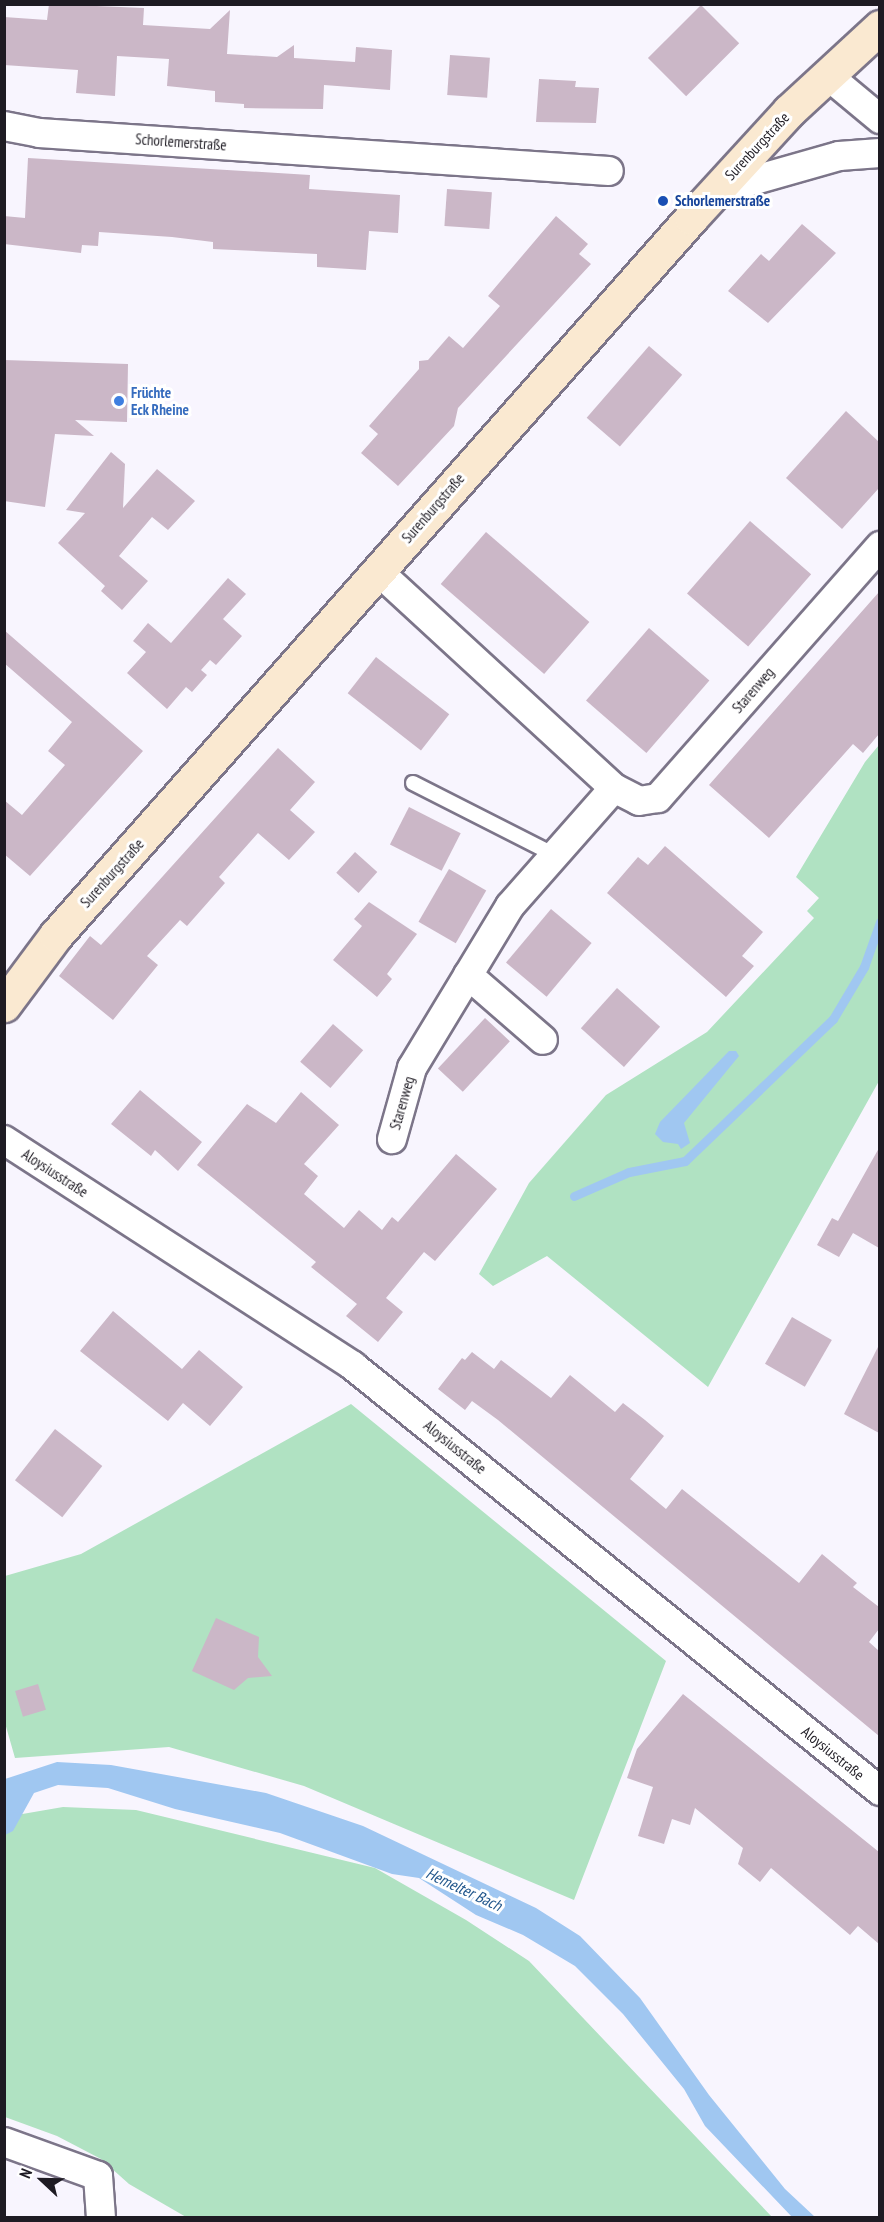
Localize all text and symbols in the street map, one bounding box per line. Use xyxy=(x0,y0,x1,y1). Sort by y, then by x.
street label: Surenburgstraße xyxy=(721,108,793,184)
street label: Schorlemerstraße xyxy=(135,130,227,154)
place label: Schorlemerstraße xyxy=(675,192,770,210)
marker: Schorlemerstraße xyxy=(656,194,670,208)
place label: Früchte Eck Rheine xyxy=(131,383,189,418)
marker: Früchte Eck Rheine xyxy=(112,394,126,408)
street label: Surenburgstraße xyxy=(398,470,468,546)
street label: Starenweg xyxy=(728,663,778,717)
street label: Surenburgstraße xyxy=(76,835,148,911)
street label: Starenweg xyxy=(386,1074,418,1132)
street label: Aloysiusstraße xyxy=(19,1145,91,1201)
street label: Aloysiusstraße xyxy=(420,1416,490,1478)
street label: Aloysiusstraße xyxy=(798,1722,868,1784)
water label: Hemelter Bach xyxy=(423,1863,505,1915)
north arrow xyxy=(12,2150,72,2210)
text: N xyxy=(14,2166,36,2181)

